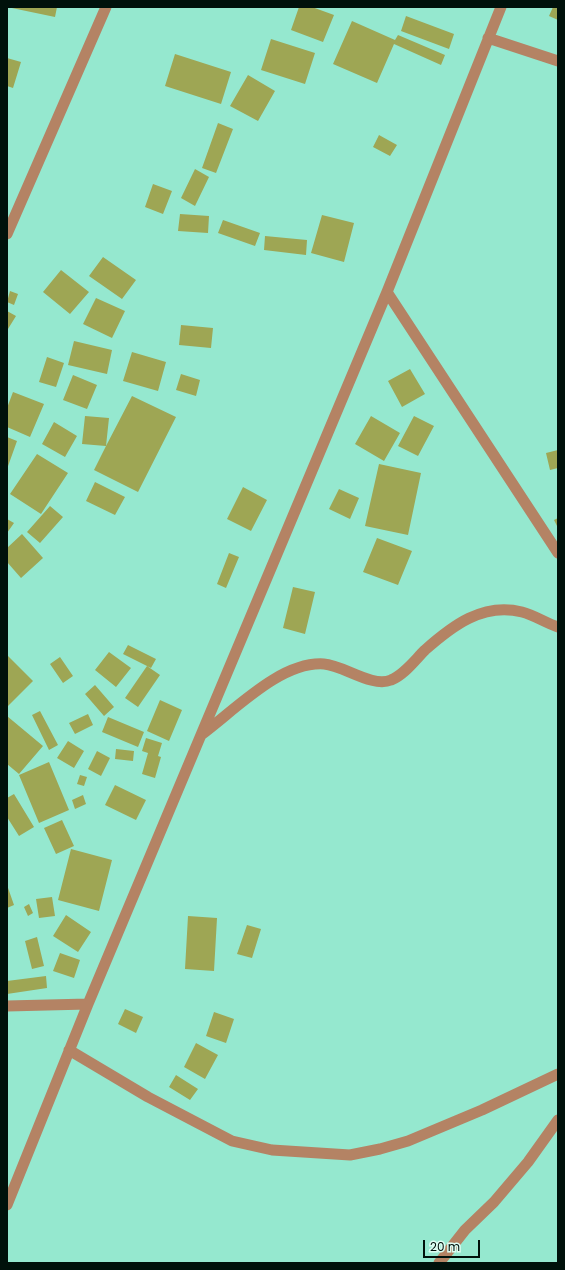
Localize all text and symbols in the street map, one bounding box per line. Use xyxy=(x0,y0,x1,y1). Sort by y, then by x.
scale bar xyxy=(425,1232,482,1258)
text: 20 m xyxy=(430,1238,460,1255)

